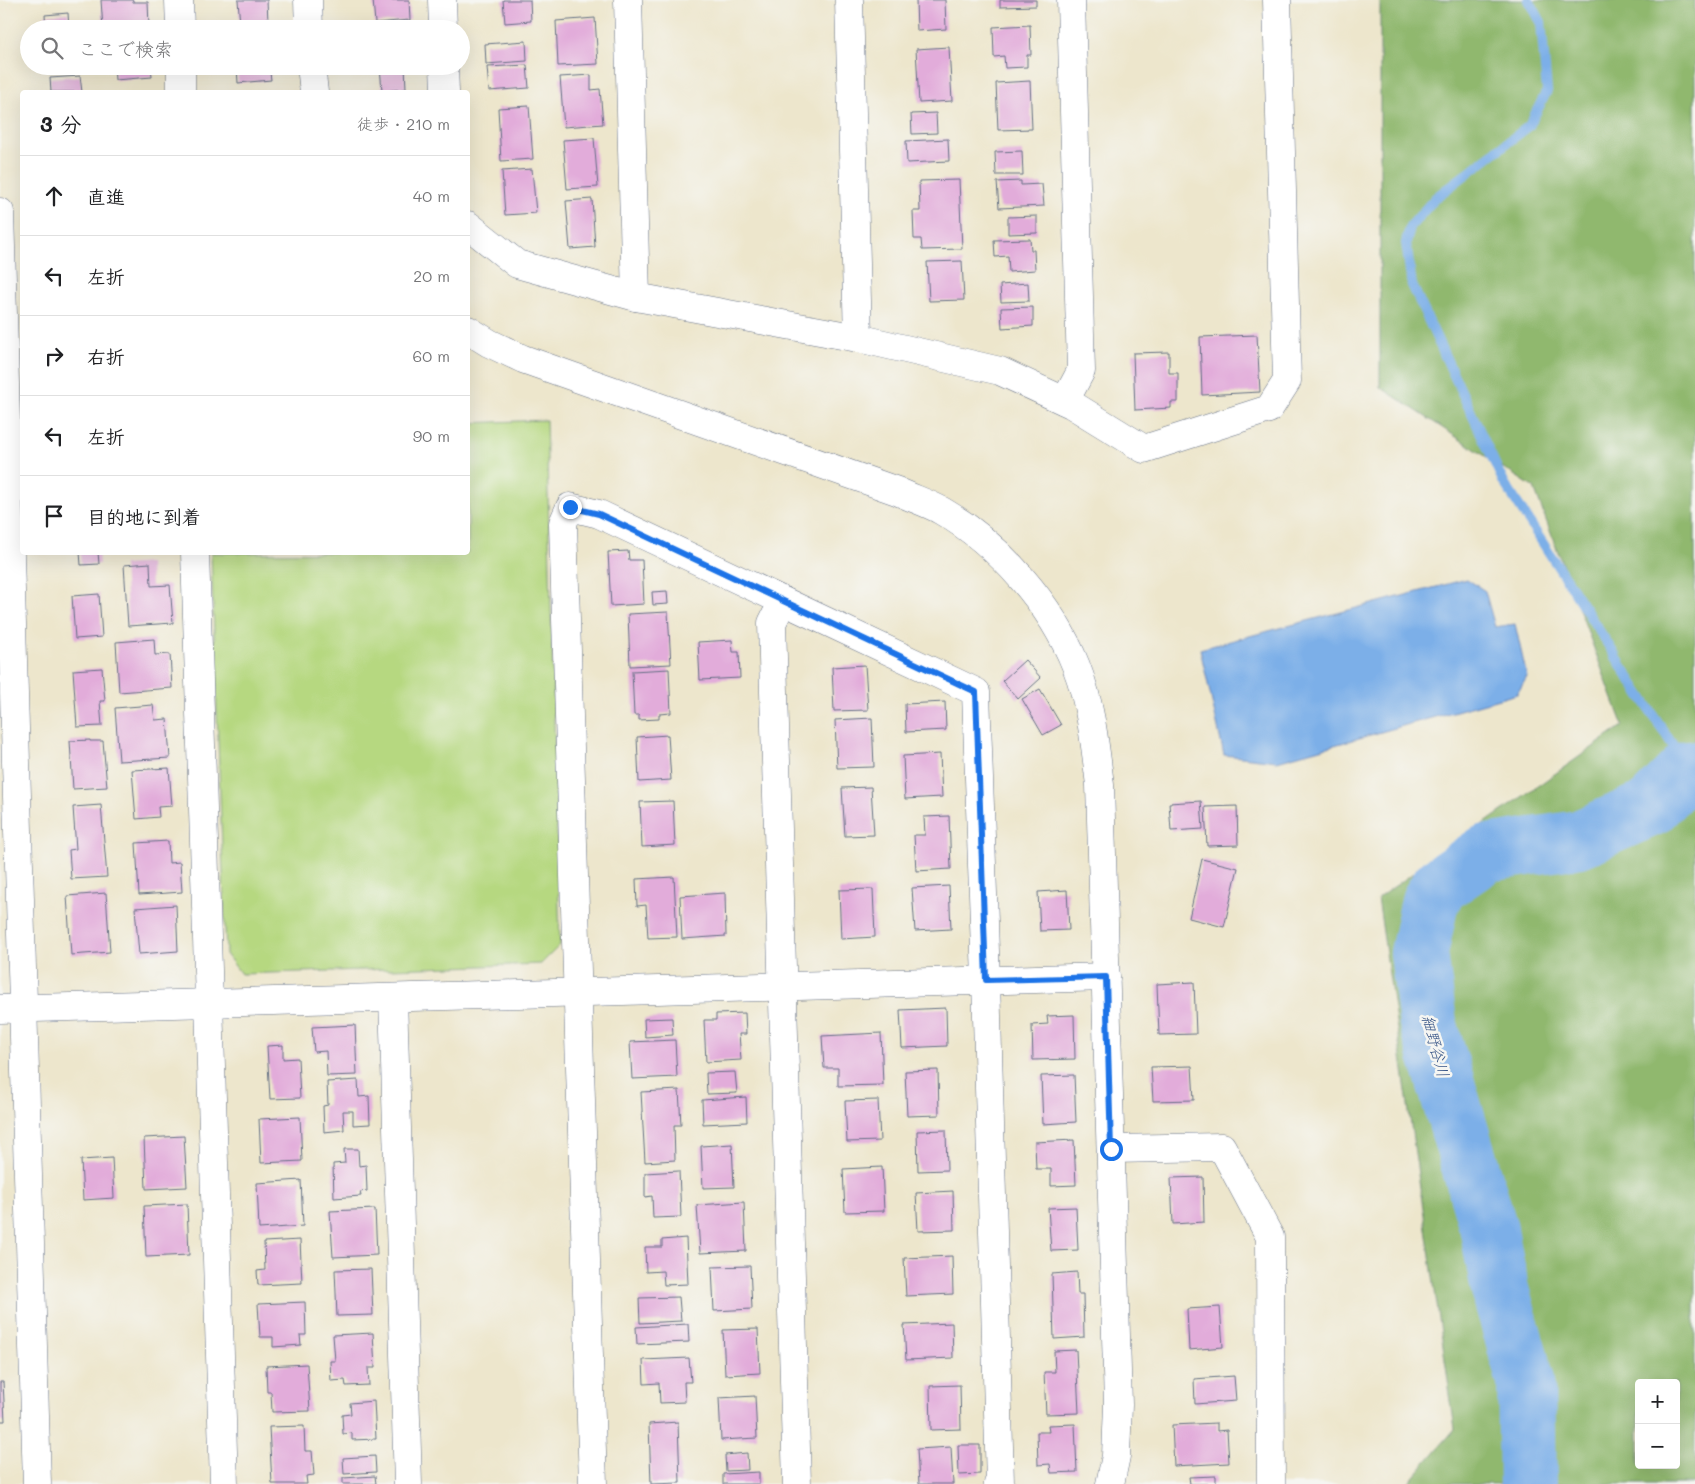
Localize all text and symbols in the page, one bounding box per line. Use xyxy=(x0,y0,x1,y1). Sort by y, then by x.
search box xyxy=(20,20,470,75)
icon: search xyxy=(38,34,66,62)
text: ここで検索 xyxy=(78,36,173,61)
text: 3 分 xyxy=(40,110,81,137)
text: 徒歩 · 210 m xyxy=(357,113,450,134)
icon: ahead xyxy=(40,182,68,210)
text: 直進 xyxy=(87,184,125,209)
text: 40 m xyxy=(413,185,450,206)
icon: left xyxy=(40,262,68,290)
text: 左折 xyxy=(87,264,125,289)
text: 20 m xyxy=(413,265,450,286)
icon: right xyxy=(40,342,68,370)
text: 右折 xyxy=(87,344,125,369)
text: 60 m xyxy=(413,345,450,366)
icon: left xyxy=(40,422,68,450)
text: 左折 xyxy=(87,424,125,449)
text: 90 m xyxy=(413,425,450,446)
route end xyxy=(559,496,582,519)
icon: arrive xyxy=(40,502,68,530)
text: 目的地に到着 xyxy=(87,504,201,529)
water label: 細野谷川 xyxy=(1418,1012,1455,1080)
route start xyxy=(1100,1138,1123,1161)
map controls xyxy=(1635,1379,1680,1469)
button: + xyxy=(1635,1379,1680,1424)
button: − xyxy=(1635,1424,1680,1469)

